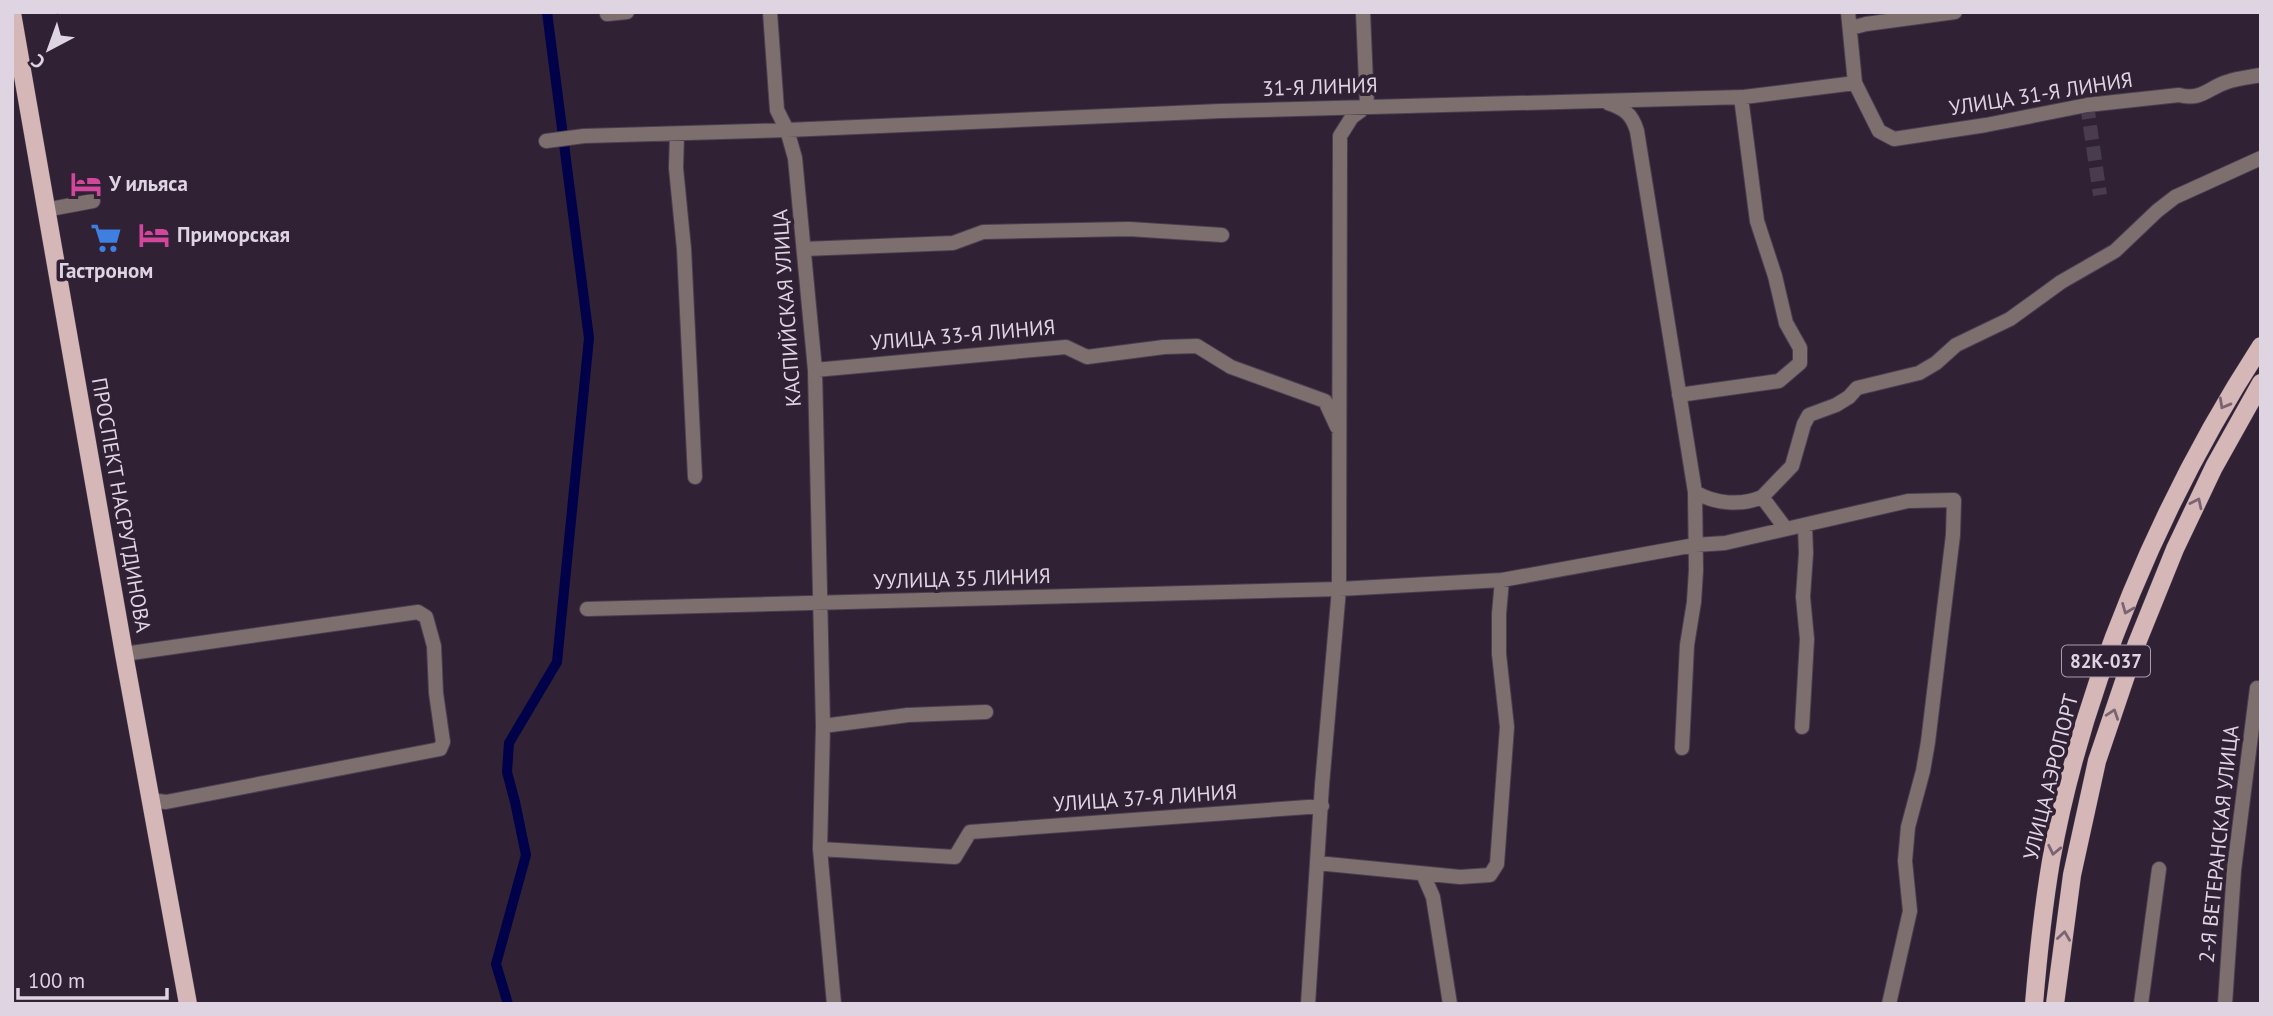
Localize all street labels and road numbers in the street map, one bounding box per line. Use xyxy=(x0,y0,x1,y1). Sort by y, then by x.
street label: УЛИЦА 31-Я ЛИНИЯ xyxy=(1947,66,2135,121)
street label: 31-Я ЛИНИЯ xyxy=(1262,71,1378,102)
street label: КАСПИЙСКАЯ УЛИЦА xyxy=(766,208,807,408)
street label: УЛИЦА 33-Я ЛИНИЯ xyxy=(869,313,1056,356)
street label: ПРОСПЕКТ НАСРУТДИНОВА xyxy=(86,375,157,635)
street label: УУЛИЦА 35 ЛИНИЯ xyxy=(873,562,1051,595)
road number: 82К-037 xyxy=(2062,646,2150,676)
street label: УЛИЦА АЭРОПОРТ xyxy=(2017,691,2084,863)
street label: 2-Я ВЕТЕРАНСКАЯ УЛИЦА xyxy=(2193,723,2244,964)
street label: УЛИЦА 37-Я ЛИНИЯ xyxy=(1052,778,1238,817)

